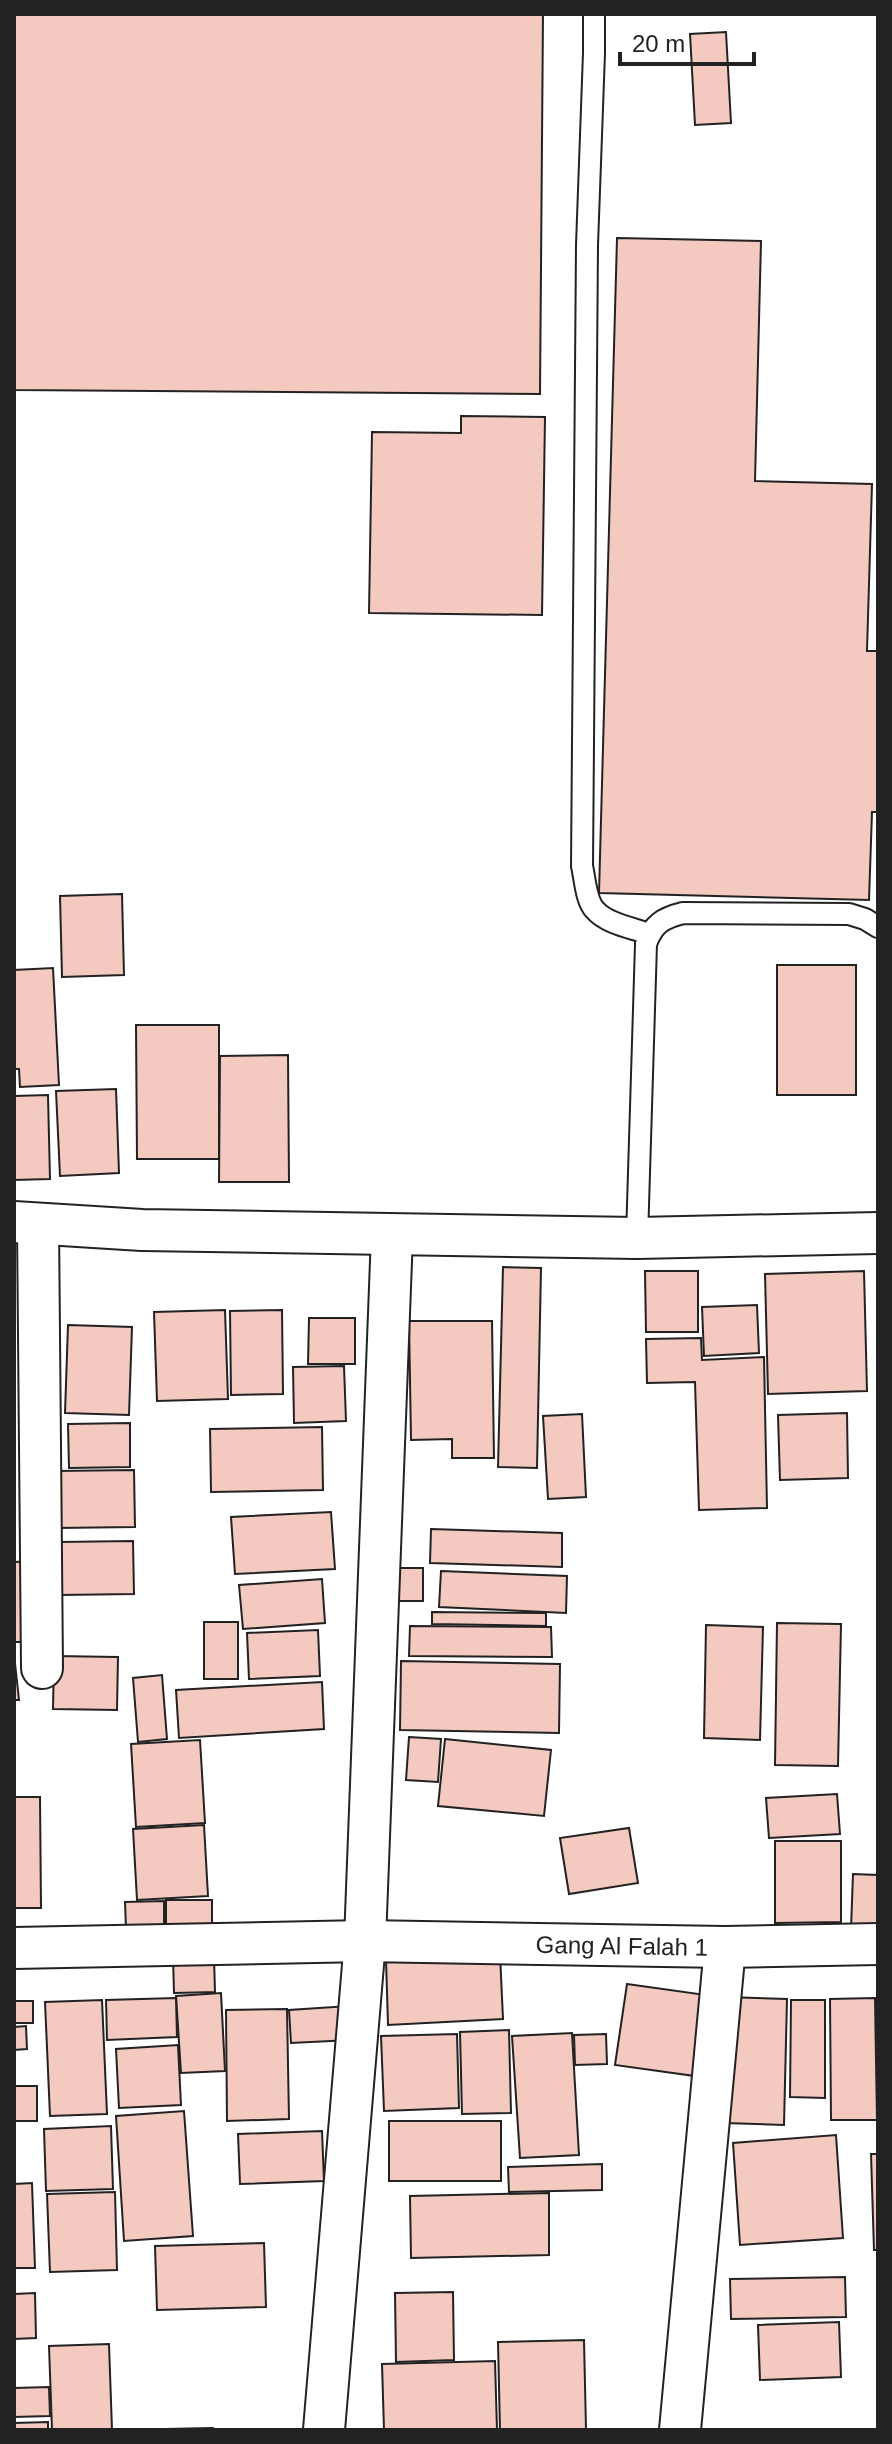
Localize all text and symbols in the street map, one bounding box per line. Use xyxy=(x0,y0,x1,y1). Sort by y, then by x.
scale bar xyxy=(620,16,754,66)
text: 20 m xyxy=(632,30,685,57)
street label: Gang Al Falah 1 xyxy=(536,1930,708,1960)

